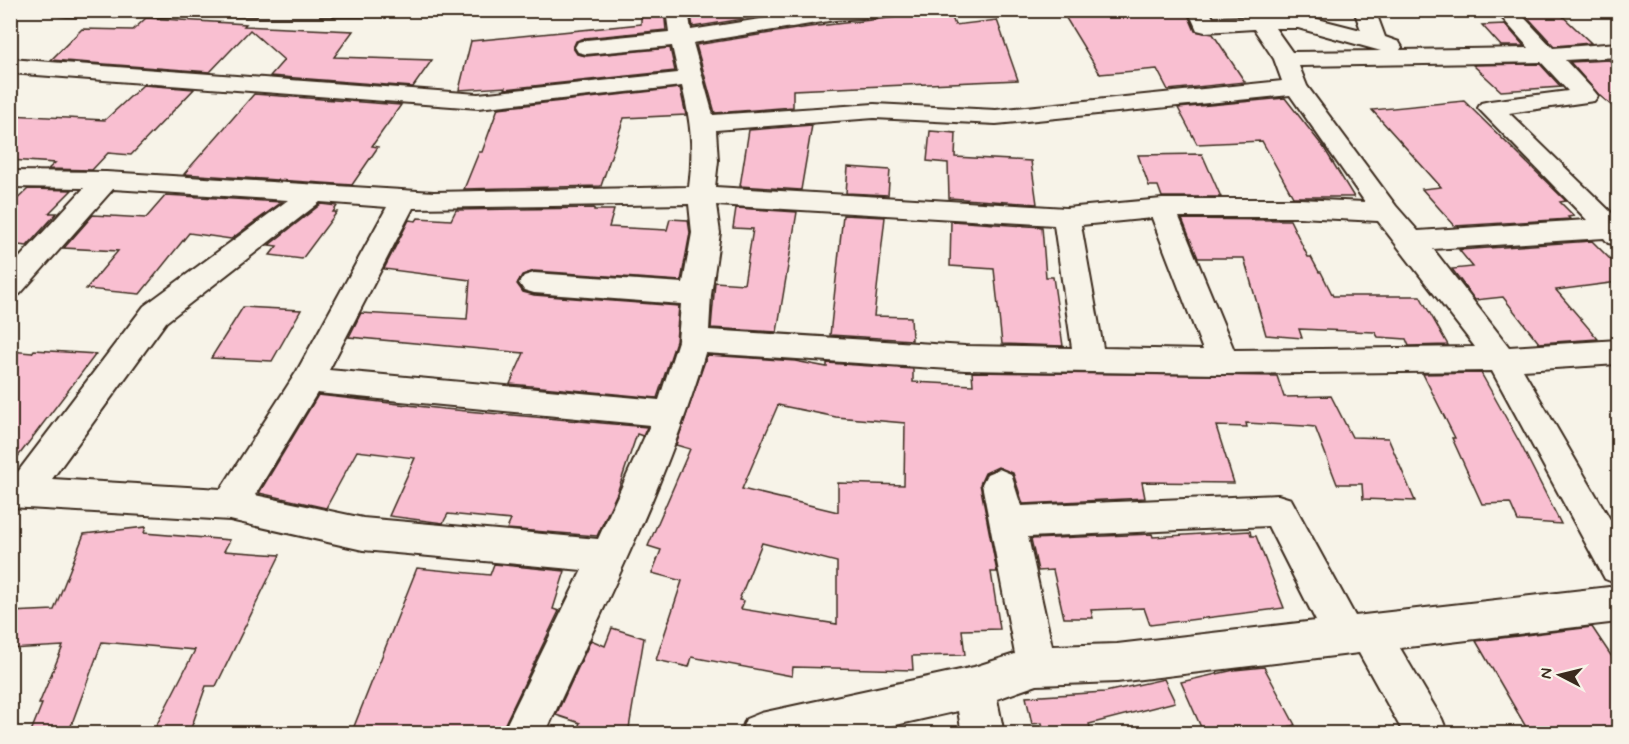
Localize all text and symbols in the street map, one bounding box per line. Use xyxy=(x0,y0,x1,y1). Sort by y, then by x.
north arrow xyxy=(1530,645,1590,705)
text: N xyxy=(1536,667,1558,680)

